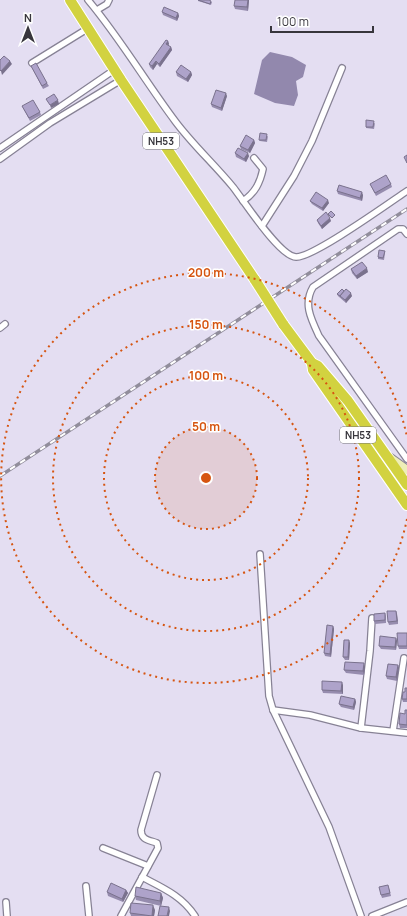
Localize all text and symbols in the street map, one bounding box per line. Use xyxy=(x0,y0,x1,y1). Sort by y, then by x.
north arrow xyxy=(8,8,48,48)
scale bar xyxy=(271,8,373,34)
text: N xyxy=(24,10,32,25)
text: 100 m xyxy=(277,13,309,30)
road number: NH53 xyxy=(143,133,179,149)
text: 200 m xyxy=(188,264,224,281)
text: 150 m xyxy=(189,316,223,333)
text: 100 m xyxy=(189,367,223,384)
text: 50 m xyxy=(192,418,220,435)
road number: NH53 xyxy=(340,427,376,443)
centre of rings xyxy=(199,471,213,485)

